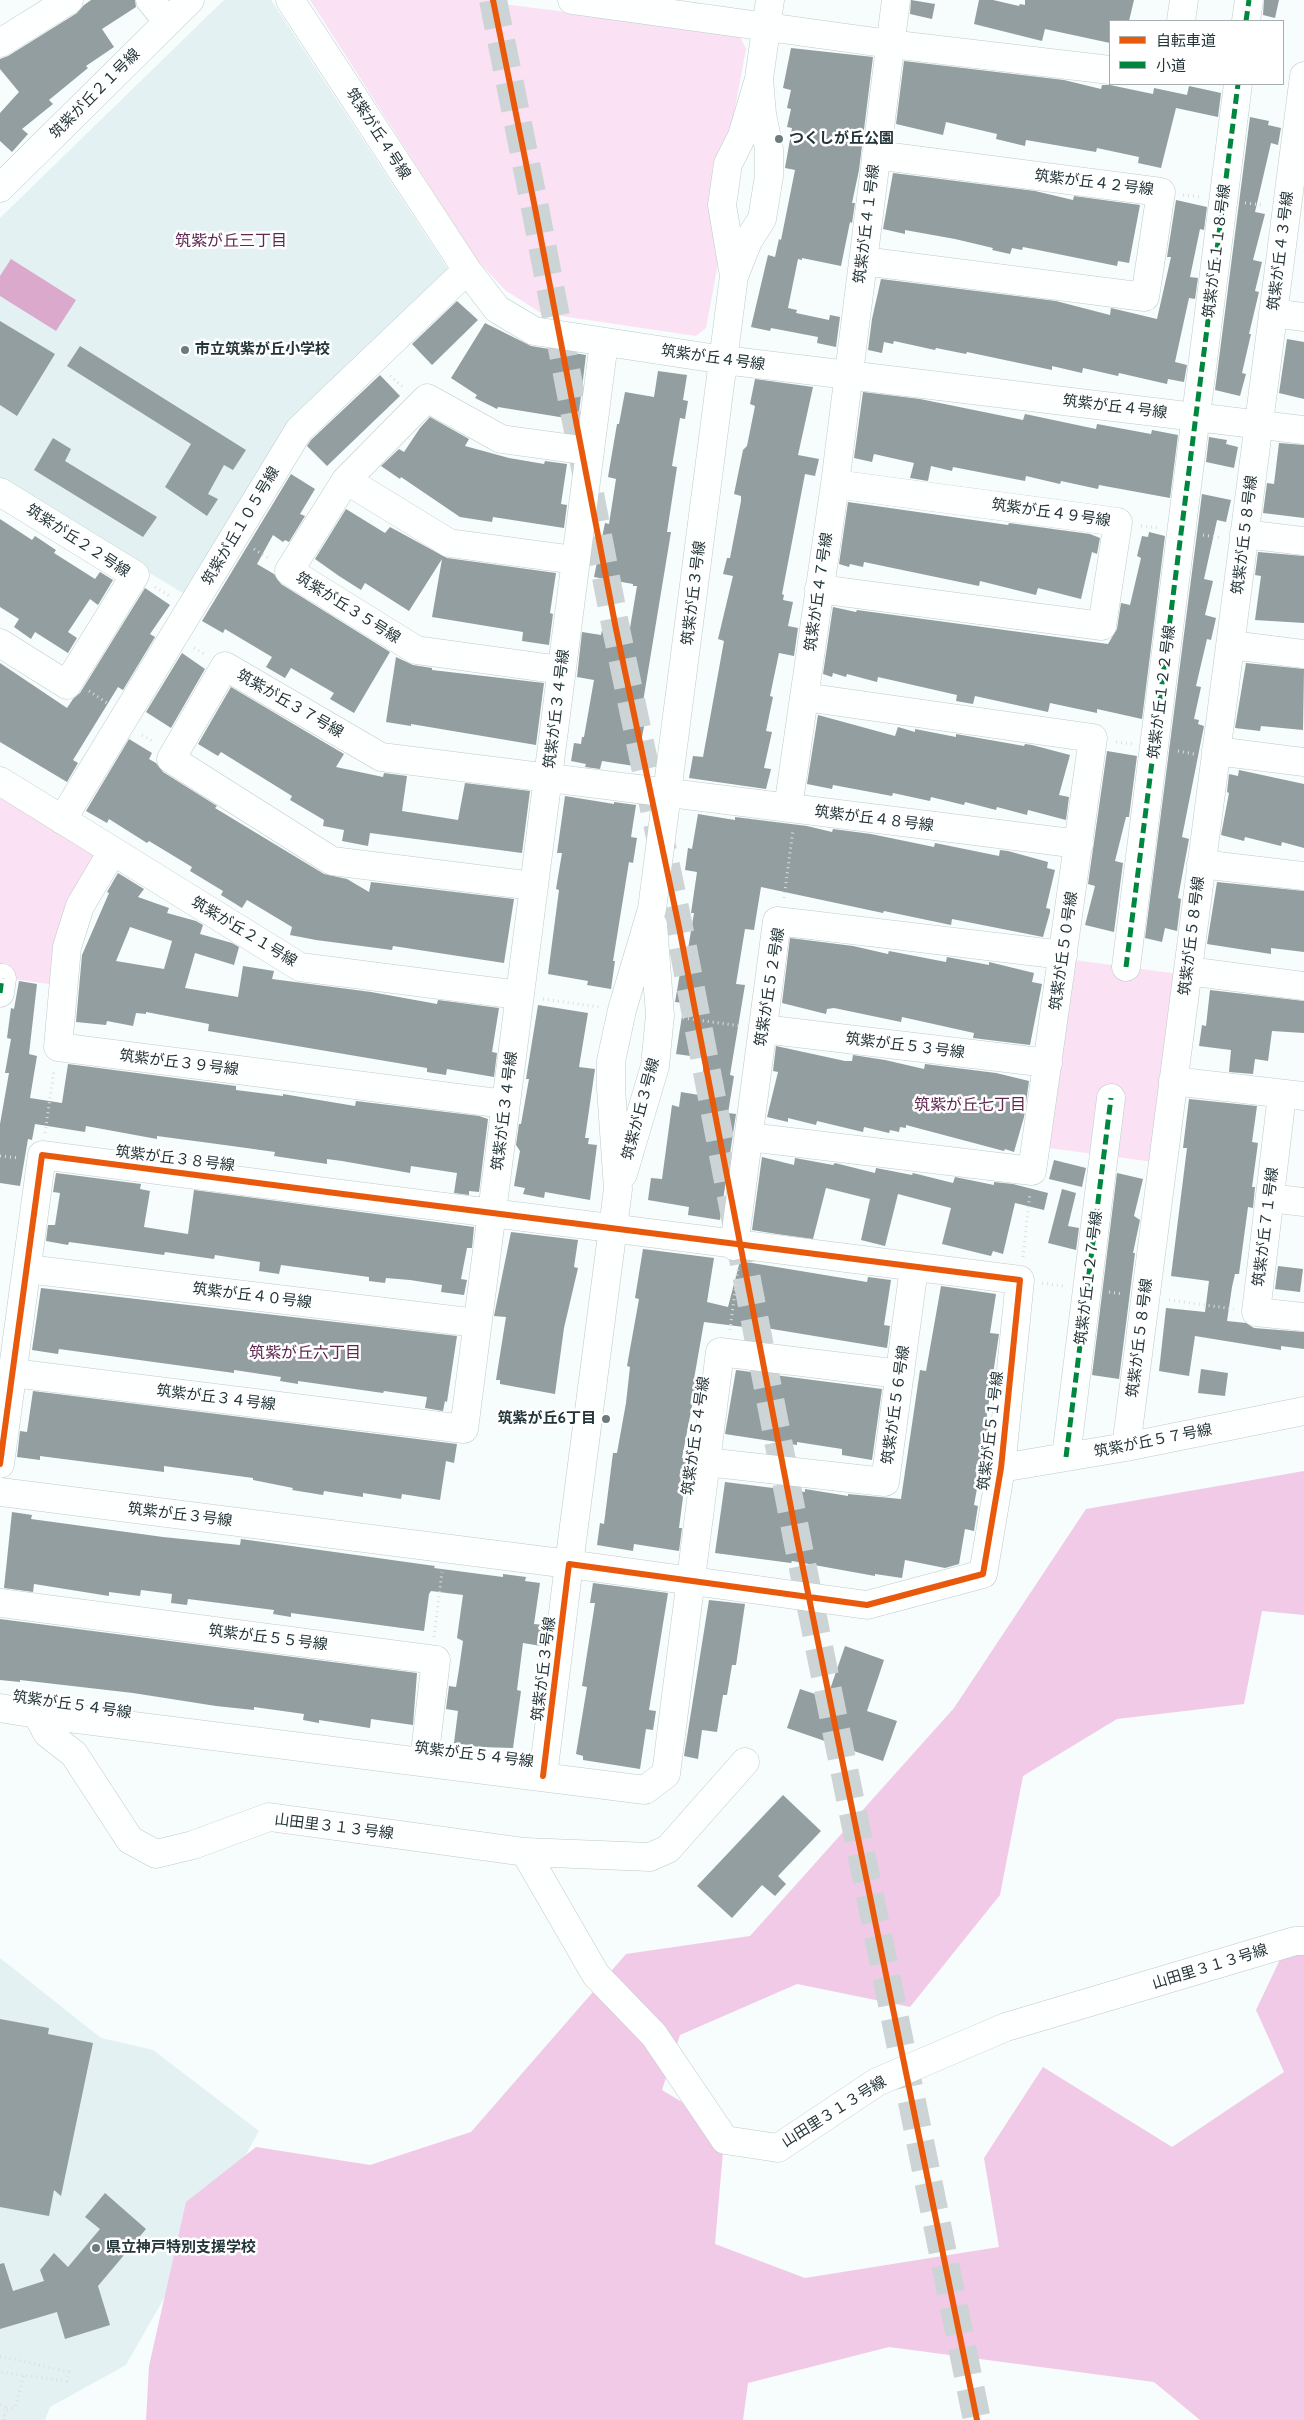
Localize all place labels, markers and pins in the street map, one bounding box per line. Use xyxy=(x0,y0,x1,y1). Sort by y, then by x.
place label: つくしが丘公園 xyxy=(789,130,894,148)
marker: つくしが丘公園 xyxy=(773,133,785,145)
place label: 市立筑紫が丘小学校 xyxy=(195,341,330,359)
marker: 市立筑紫が丘小学校 xyxy=(179,344,191,356)
place label: 筑紫が丘6丁目 xyxy=(498,1410,596,1428)
marker: 筑紫が丘6丁目 xyxy=(600,1413,612,1425)
place label: 県立神戸特別支援学校 xyxy=(106,2239,256,2257)
marker: 県立神戸特別支援学校 xyxy=(90,2242,102,2254)

